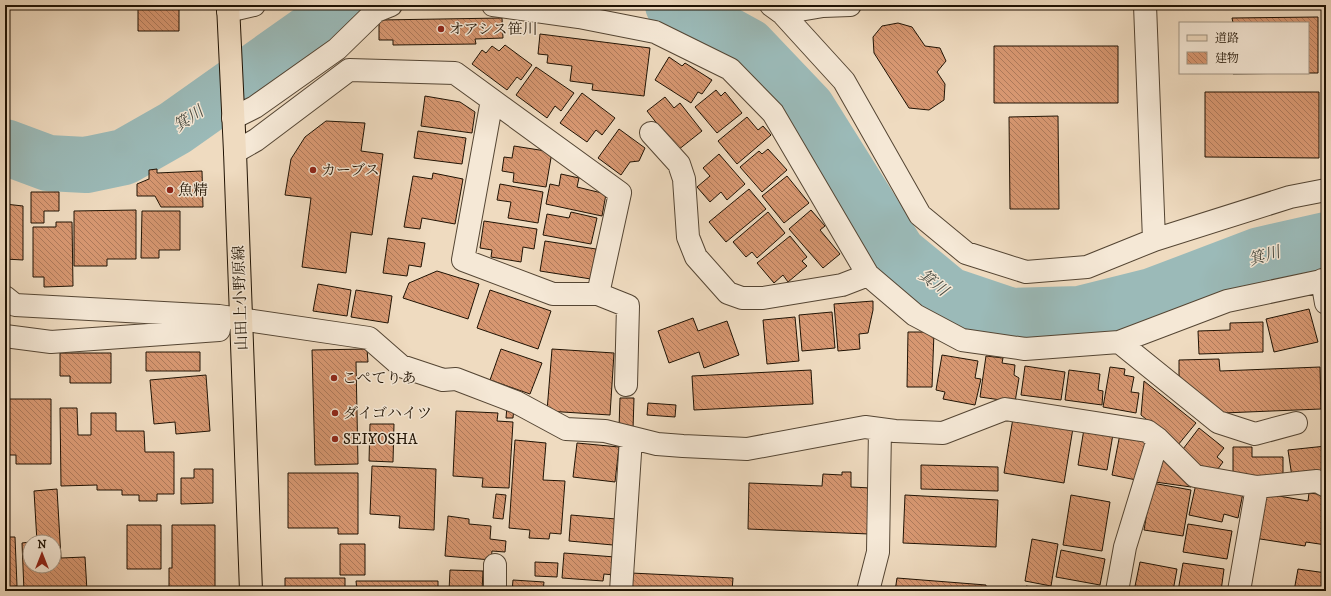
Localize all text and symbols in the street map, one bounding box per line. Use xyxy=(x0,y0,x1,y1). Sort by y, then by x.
place label: オアシス笹川 xyxy=(449,20,538,39)
legend xyxy=(1179,22,1309,74)
marker: オアシス笹川 xyxy=(436,24,446,34)
text: 道路 xyxy=(1215,31,1239,46)
text: 建物 xyxy=(1215,51,1239,66)
water label: 箕川 xyxy=(170,100,209,136)
place label: カーブス xyxy=(321,161,380,180)
marker: カーブス xyxy=(308,165,318,175)
place label: 魚精 xyxy=(178,181,208,200)
marker: 魚精 xyxy=(165,185,175,195)
water label: 箕川 xyxy=(1246,241,1284,270)
street label: 山田上小野原線 xyxy=(229,245,252,351)
water label: 箕川 xyxy=(915,265,954,302)
place label: こぺてりあ xyxy=(342,369,416,388)
marker: こぺてりあ xyxy=(329,373,339,383)
place label: ダイゴハイツ xyxy=(343,404,432,423)
marker: ダイゴハイツ xyxy=(330,408,340,418)
place label: SEIYOSHA xyxy=(343,430,418,449)
marker: SEIYOSHA xyxy=(330,434,340,444)
north arrow xyxy=(22,534,62,574)
text: N xyxy=(37,538,47,552)

